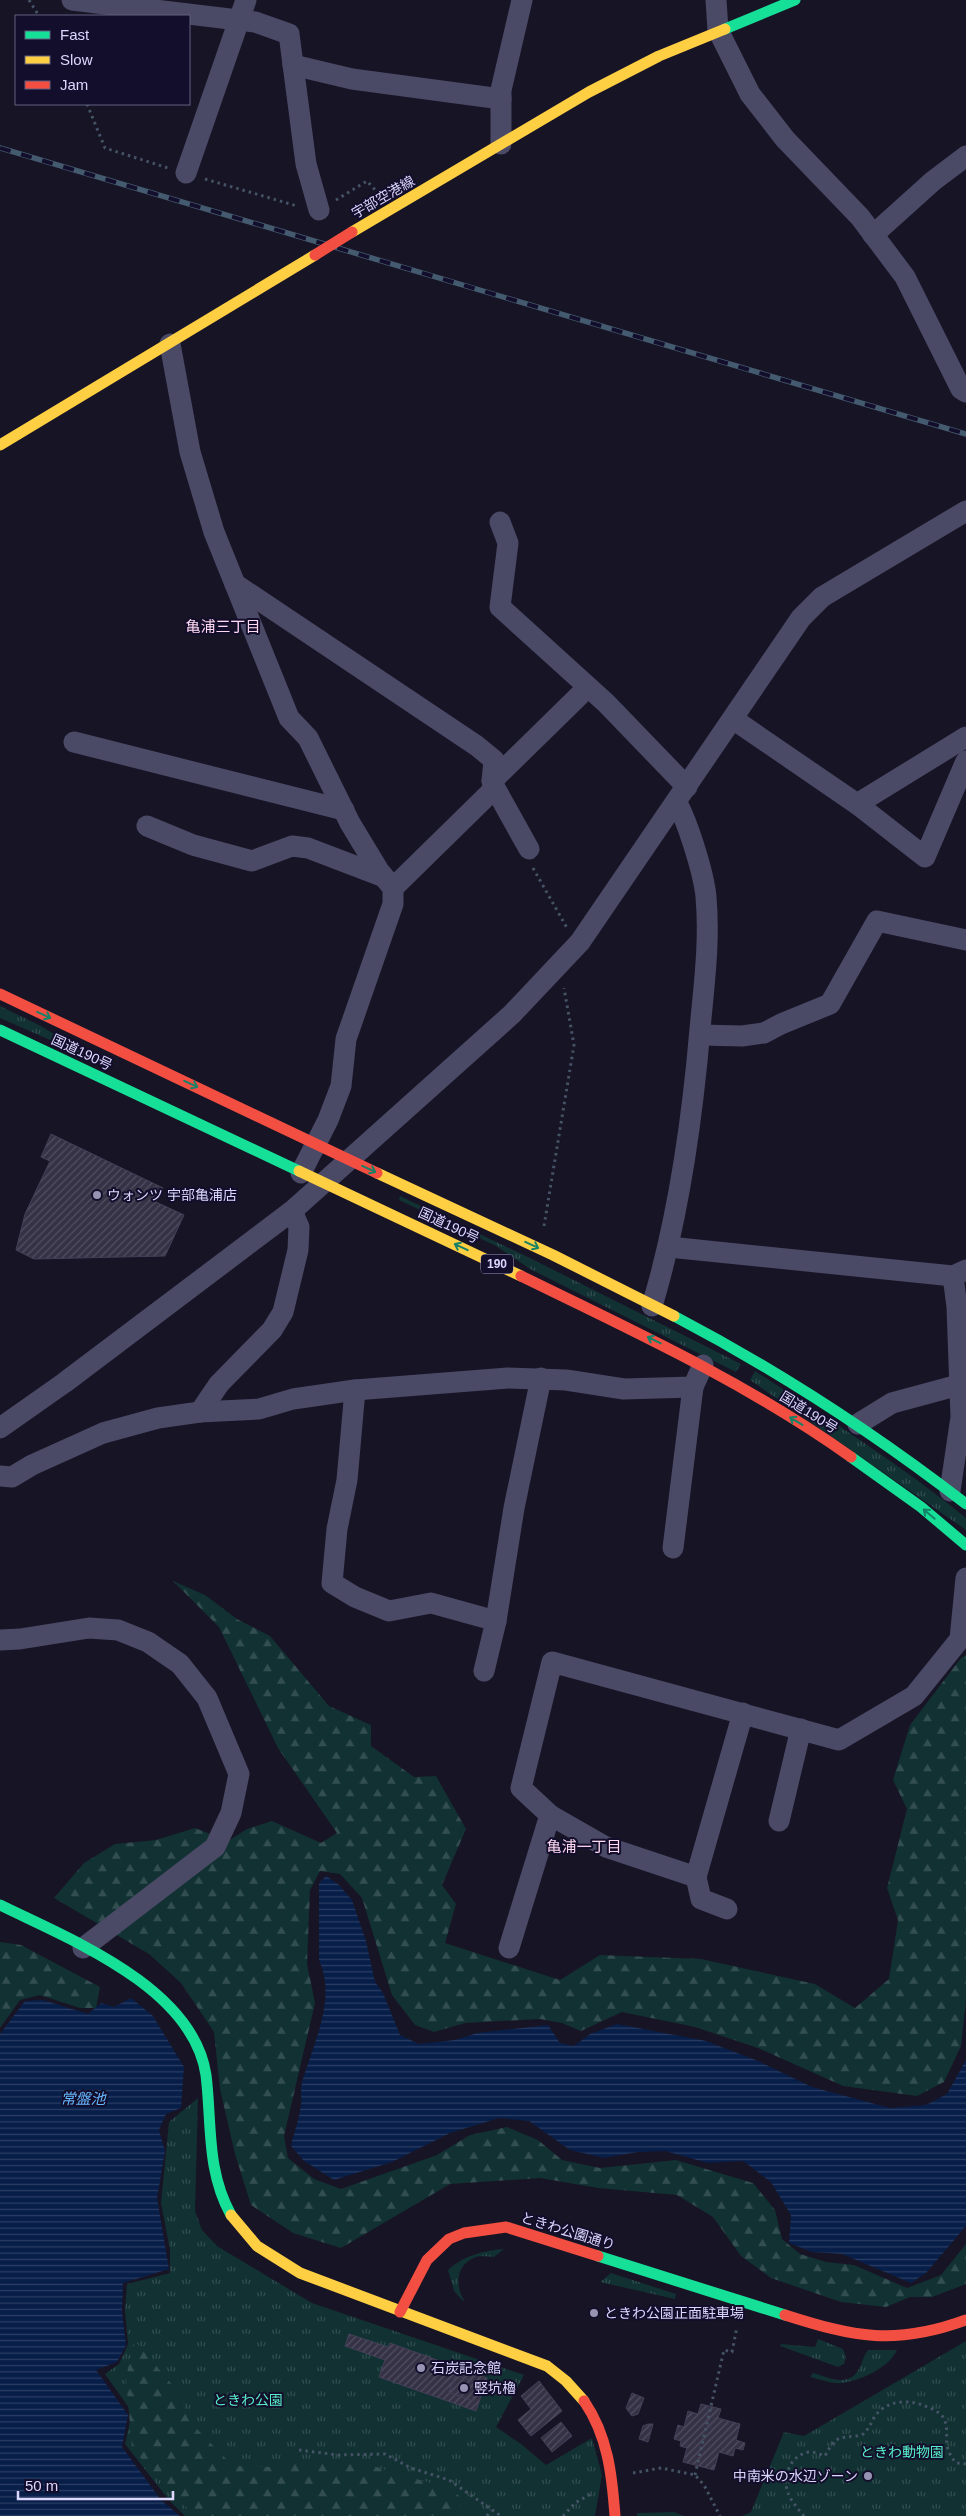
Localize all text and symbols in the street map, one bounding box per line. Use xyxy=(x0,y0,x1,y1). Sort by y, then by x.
legend xyxy=(15,15,190,105)
text: Fast xyxy=(60,26,90,43)
text: Slow xyxy=(60,51,93,68)
text: Jam xyxy=(60,76,88,93)
street label: 宇部空港線 xyxy=(349,173,417,221)
district label: 亀浦三丁目 xyxy=(185,618,261,635)
one-way arrow xyxy=(36,1011,51,1020)
street label: 国道190号 xyxy=(49,1031,115,1073)
one-way arrow xyxy=(183,1080,198,1089)
one-way arrow xyxy=(361,1165,376,1175)
place label: ウォンツ 宇部亀浦店 xyxy=(107,1187,237,1203)
marker: ウォンツ 宇部亀浦店 xyxy=(91,1189,103,1201)
street label: 国道190号 xyxy=(416,1204,482,1246)
one-way arrow xyxy=(524,1241,539,1251)
one-way arrow xyxy=(454,1242,469,1252)
road number: 190 xyxy=(481,1254,513,1274)
one-way arrow xyxy=(647,1335,662,1345)
street label: 国道190号 xyxy=(777,1388,841,1436)
one-way arrow xyxy=(789,1415,803,1425)
one-way arrow xyxy=(922,1508,935,1520)
district label: 亀浦一丁目 xyxy=(546,1838,622,1855)
water label: 常盤池 xyxy=(60,2090,107,2107)
street label: ときわ公園通り xyxy=(519,2209,617,2253)
place label: ときわ公園正面駐車場 xyxy=(604,2305,744,2321)
marker: ときわ公園正面駐車場 xyxy=(588,2307,600,2319)
place label: 石炭記念館 xyxy=(431,2360,501,2376)
marker: 石炭記念館 xyxy=(415,2362,427,2374)
place label: 竪坑櫓 xyxy=(474,2380,516,2396)
marker: 竪坑櫓 xyxy=(458,2382,470,2394)
park label: ときわ公園 xyxy=(213,2392,283,2408)
park label: ときわ動物園 xyxy=(860,2444,944,2460)
scale bar xyxy=(18,2468,172,2500)
place label: 中南米の水辺ゾーン xyxy=(733,2468,858,2484)
marker: 中南米の水辺ゾーン xyxy=(862,2470,874,2482)
text: 50 m xyxy=(25,2477,58,2494)

